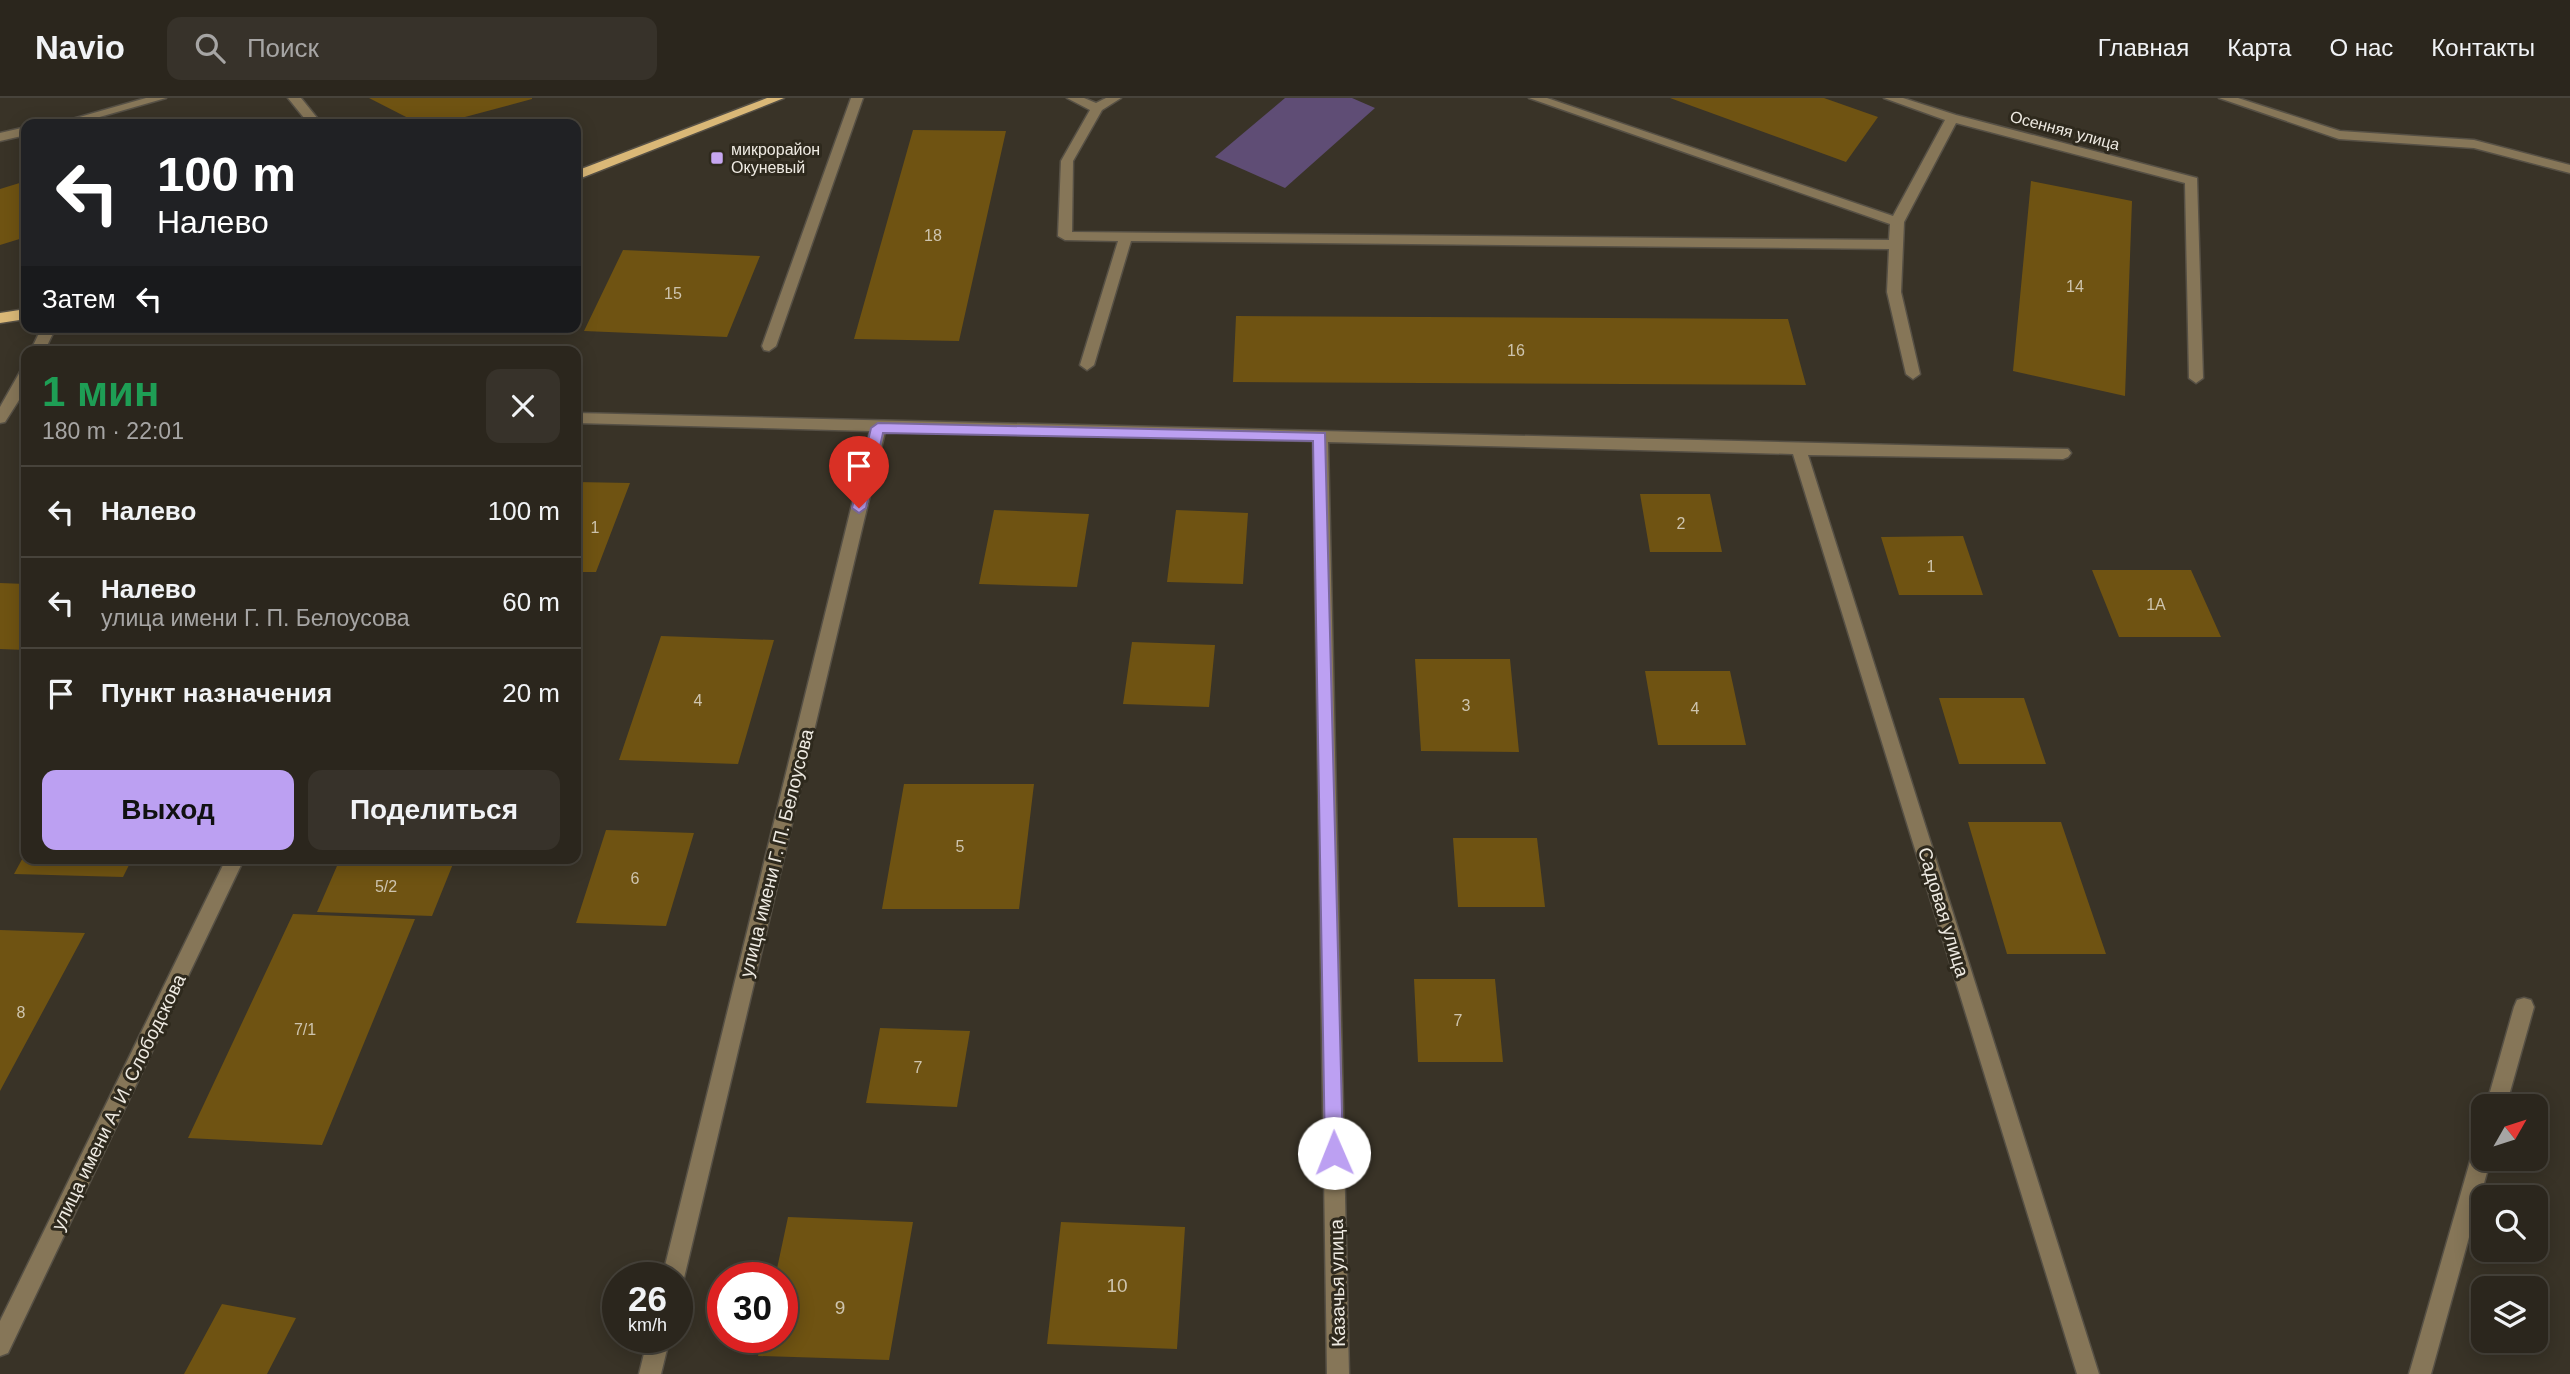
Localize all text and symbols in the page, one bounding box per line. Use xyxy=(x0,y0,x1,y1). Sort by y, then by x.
search box xyxy=(167,17,657,80)
text: Navio xyxy=(35,29,125,66)
icon: search xyxy=(191,29,229,67)
text: Поиск xyxy=(247,33,319,63)
text: Главная xyxy=(2098,34,2189,61)
text: Карта xyxy=(2227,34,2291,61)
text: О нас xyxy=(2329,34,2393,61)
text: Контакты xyxy=(2431,34,2535,61)
street label: Осенняя улица xyxy=(2008,108,2122,153)
place label: микрорайон Окуневый xyxy=(731,141,820,176)
icon: left xyxy=(42,147,133,238)
text: 100 m xyxy=(157,147,296,201)
marker: микрорайон Окуневый xyxy=(709,150,725,166)
text: Налево xyxy=(157,204,269,240)
house number: 18 xyxy=(924,227,942,244)
house number: 14 xyxy=(2066,278,2084,295)
icon: left xyxy=(130,280,168,318)
text: Затем xyxy=(42,284,116,314)
house number: 15 xyxy=(664,285,682,302)
house number: 16 xyxy=(1507,342,1525,359)
text: 1 мин xyxy=(42,368,159,415)
button: close xyxy=(486,369,560,443)
text: 180 m · 22:01 xyxy=(42,418,184,444)
pin xyxy=(829,436,889,508)
icon: arrive xyxy=(840,447,878,485)
icon: left xyxy=(42,493,80,531)
text: Налево xyxy=(101,496,196,526)
text: 100 m xyxy=(488,496,560,526)
house number: 2 xyxy=(1677,515,1686,532)
house number: 1 xyxy=(591,519,600,536)
house number: 1 xyxy=(1927,558,1936,575)
text: Налево xyxy=(101,574,196,604)
icon: left xyxy=(42,584,80,622)
text: 60 m xyxy=(502,587,560,617)
house number: 1А xyxy=(2146,596,2166,613)
text: улица имени Г. П. Белоусова xyxy=(101,605,410,631)
icon: arrive xyxy=(42,675,80,713)
text: Пункт назначения xyxy=(101,678,332,708)
text: 20 m xyxy=(502,678,560,708)
house number: 4 xyxy=(694,692,703,709)
house number: 3 xyxy=(1462,697,1471,714)
house number: 4 xyxy=(1691,700,1700,717)
street label: улица имени Г. П. Белоусова xyxy=(735,726,818,979)
button: Выход xyxy=(42,770,294,850)
button: Поделиться xyxy=(308,770,560,850)
house number: 5 xyxy=(956,838,965,855)
street label: Садовая улица xyxy=(1914,845,1973,980)
house number: 6 xyxy=(631,870,640,887)
house number: 5/2 xyxy=(375,878,397,895)
street label: улица имени А. И. Слободскова xyxy=(47,970,190,1234)
house number: 8 xyxy=(17,1004,26,1021)
house number: 7 xyxy=(1454,1012,1463,1029)
house number: 7/1 xyxy=(294,1021,316,1038)
house number: 7 xyxy=(914,1059,923,1076)
north arrow xyxy=(2471,1094,2548,1171)
map controls xyxy=(2471,1094,2548,1353)
position arrow xyxy=(1297,1116,1371,1190)
button: search xyxy=(2471,1185,2548,1262)
street label: Казачья улица xyxy=(1326,1218,1349,1347)
speed limit sign: 30 xyxy=(707,1262,798,1353)
house number: 10 xyxy=(1106,1275,1128,1296)
button: layers xyxy=(2471,1276,2548,1353)
text: 26 xyxy=(628,1279,667,1318)
house number: 9 xyxy=(835,1297,845,1318)
text: km/h xyxy=(628,1315,667,1335)

